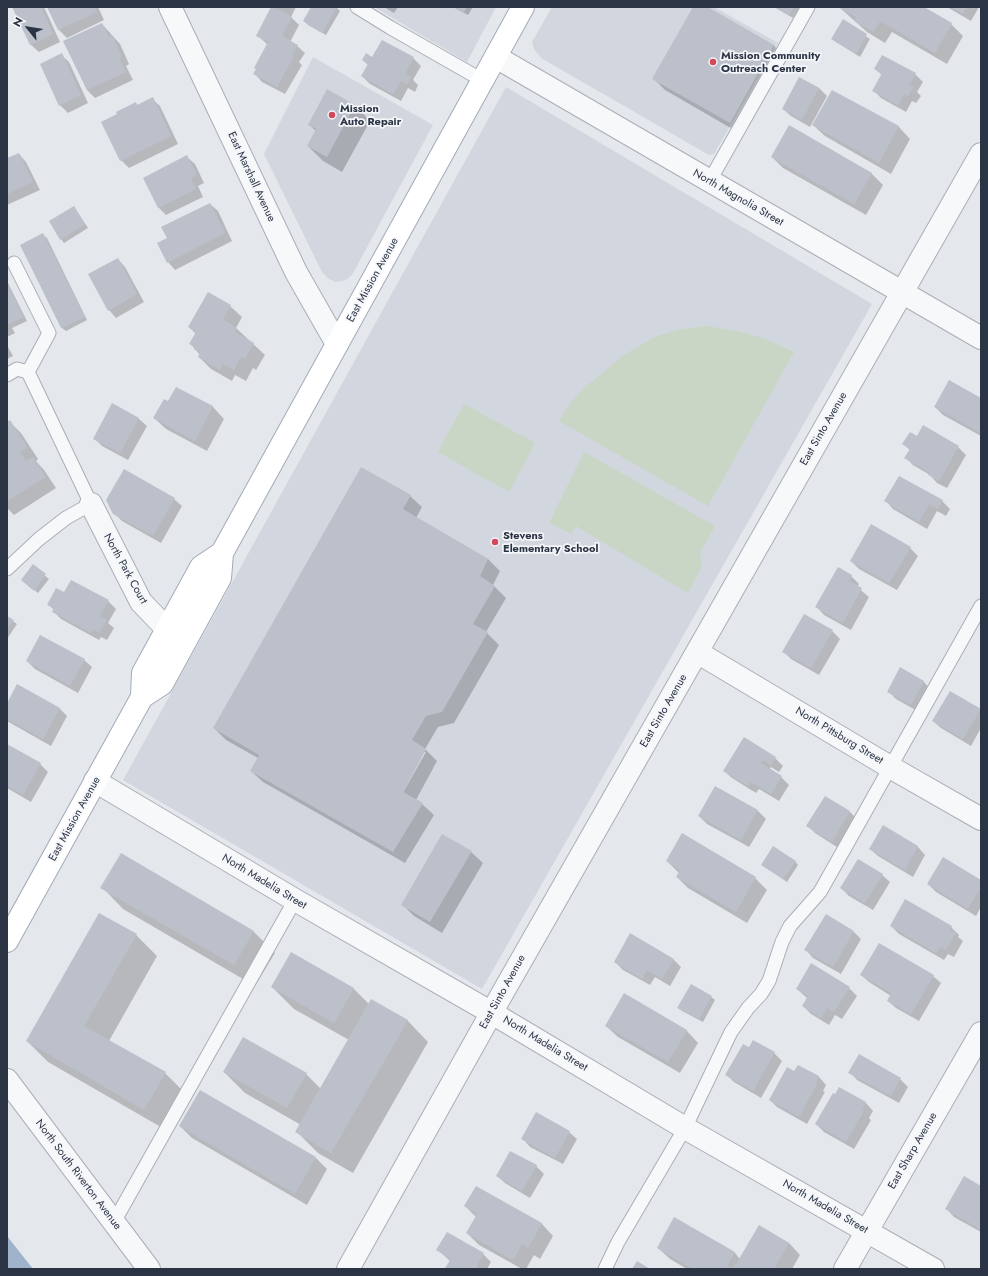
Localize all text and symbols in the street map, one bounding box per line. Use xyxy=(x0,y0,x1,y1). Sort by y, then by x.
north arrow xyxy=(8,8,48,48)
text: N xyxy=(8,14,27,30)
place label: Mission Community Outreach Center xyxy=(721,49,820,75)
marker: Mission Community Outreach Center xyxy=(708,57,718,67)
place label: Mission Auto Repair xyxy=(340,102,401,128)
marker: Mission Auto Repair xyxy=(327,110,337,120)
street label: East Marshall Avenue xyxy=(224,130,278,224)
street label: North Magnolia Street xyxy=(690,167,786,229)
street label: East Mission Avenue xyxy=(344,235,402,325)
street label: East Sinto Avenue xyxy=(798,390,850,468)
place label: Stevens Elementary School xyxy=(503,529,598,555)
street label: North Park Court xyxy=(100,531,150,607)
marker: Stevens Elementary School xyxy=(490,537,500,547)
street label: East Sinto Avenue xyxy=(638,672,690,750)
street label: North Pittsburg Street xyxy=(793,705,885,767)
street label: East Mission Avenue xyxy=(46,774,104,864)
street label: North Madelia Street xyxy=(219,852,309,912)
street label: East Sinto Avenue xyxy=(477,953,529,1031)
street label: North Madelia Street xyxy=(500,1014,590,1074)
street label: East Sharp Avenue xyxy=(886,1110,940,1192)
street label: North South Riverton Avenue xyxy=(32,1117,124,1233)
street label: North Madelia Street xyxy=(780,1177,870,1237)

